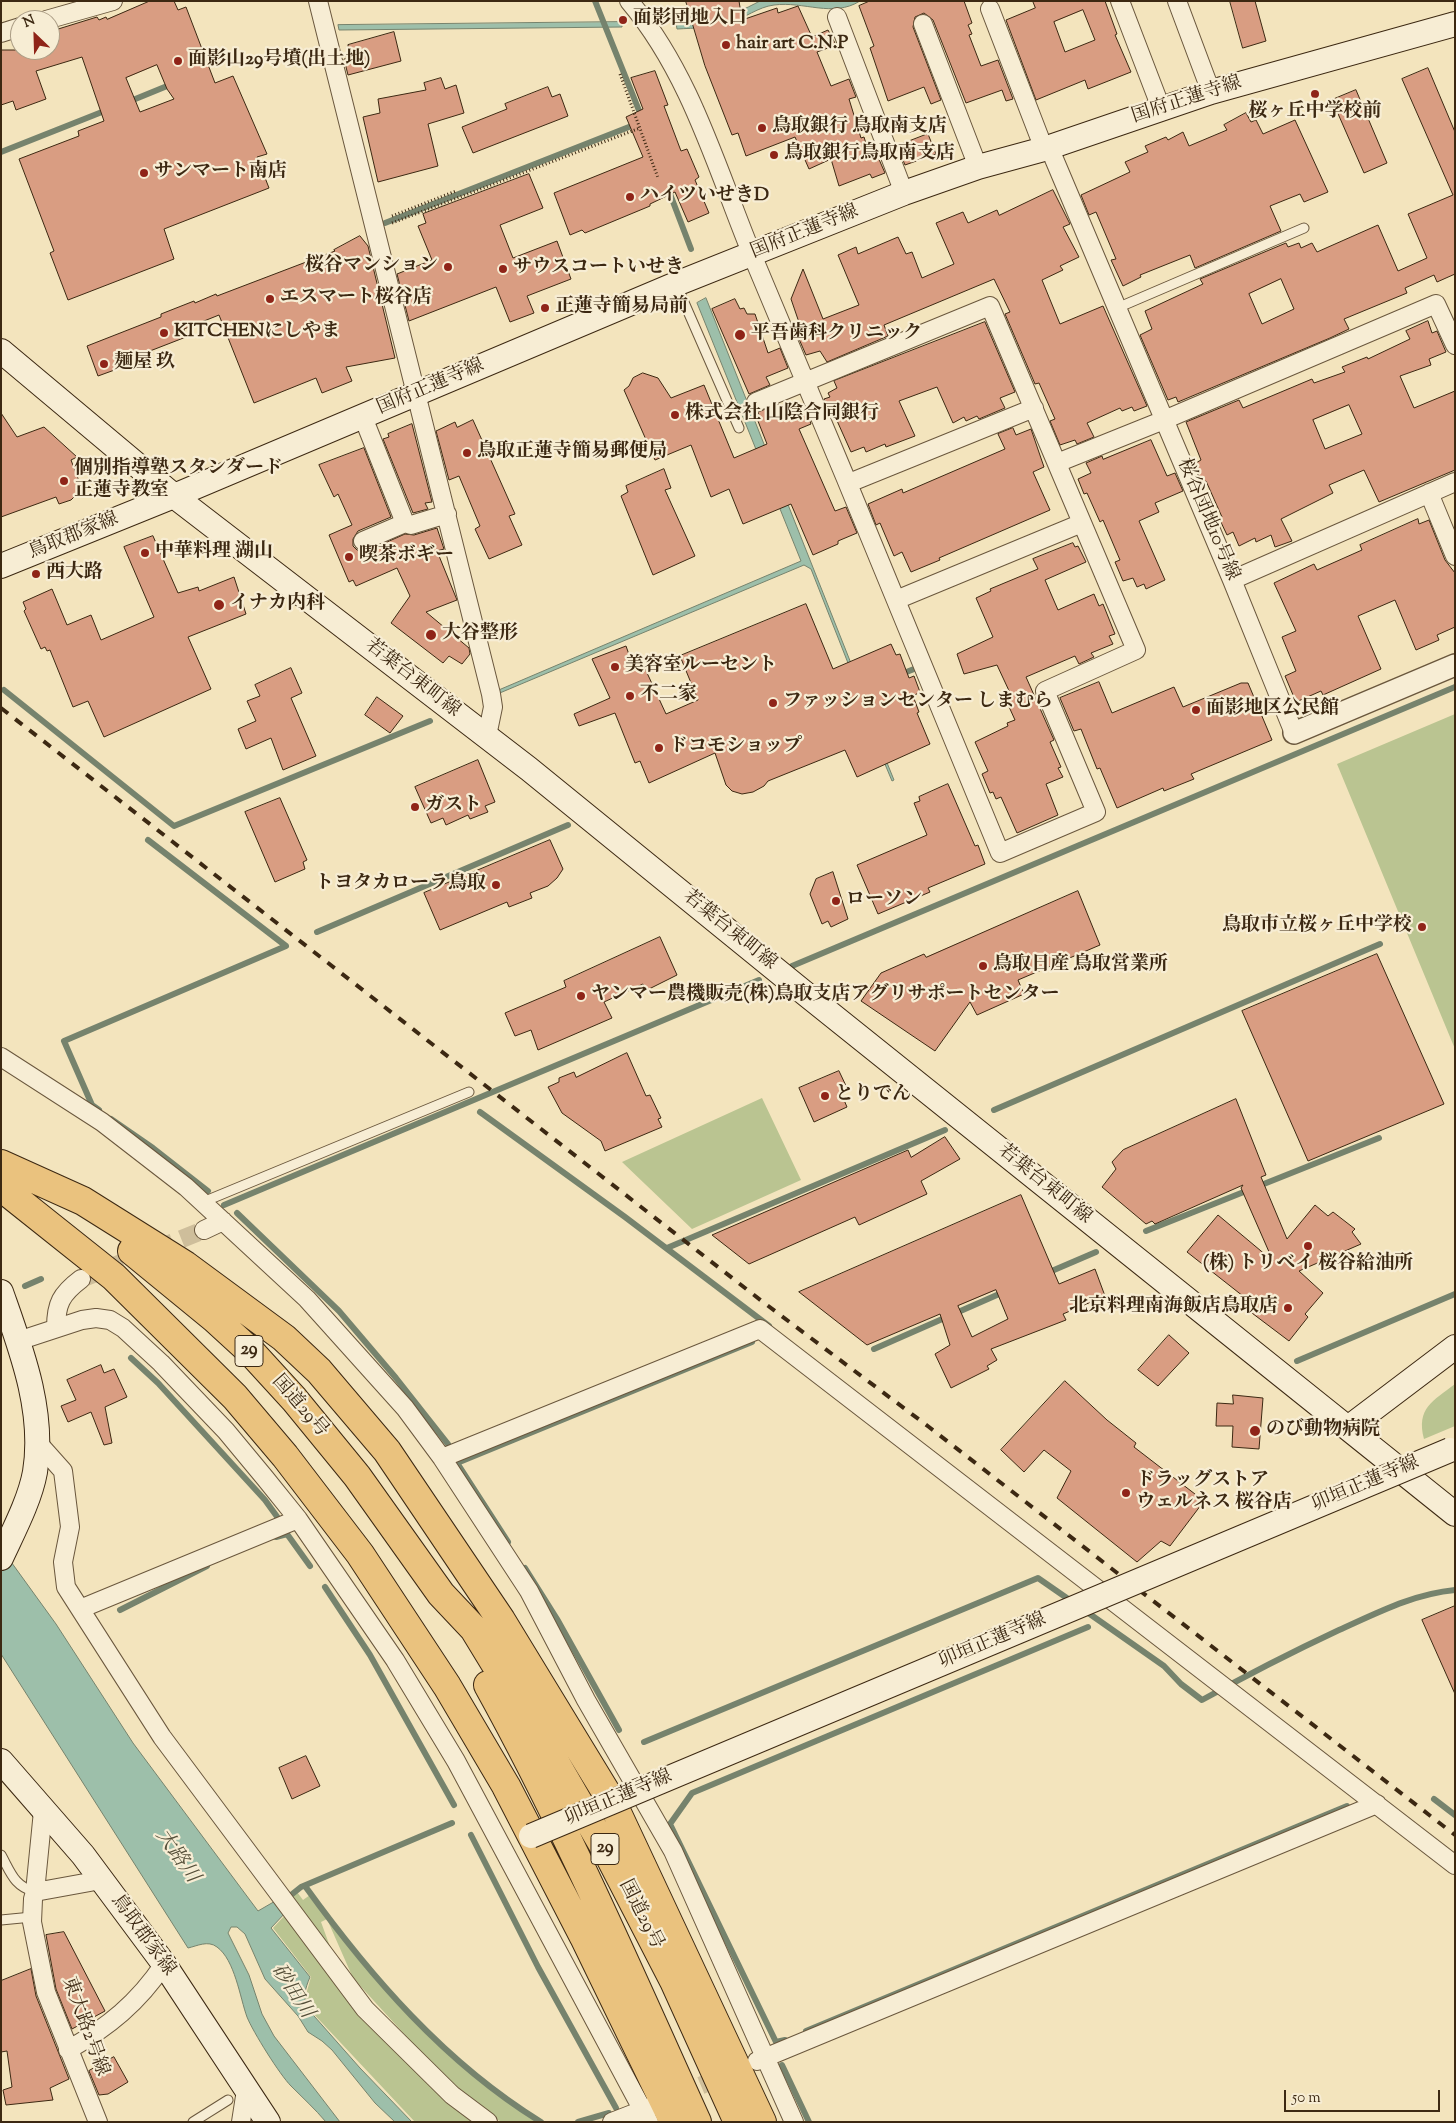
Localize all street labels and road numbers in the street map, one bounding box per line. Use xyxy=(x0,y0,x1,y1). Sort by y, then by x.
street label: 国府正蓮寺線 xyxy=(1129,73,1245,129)
street label: 国府正蓮寺線 xyxy=(748,201,862,265)
street label: 国府正蓮寺線 xyxy=(374,355,488,421)
street label: 桜谷団地10号線 xyxy=(1171,456,1243,584)
street label: 鳥取郡家線 xyxy=(26,509,122,565)
street label: 若葉台東町線 xyxy=(360,635,464,723)
street label: 若葉台東町線 xyxy=(678,886,780,976)
street label: 若葉台東町線 xyxy=(993,1140,1095,1230)
road number: 29 xyxy=(235,1335,263,1366)
street label: 国道29号 xyxy=(266,1371,332,1443)
street label: 卯垣正蓮寺線 xyxy=(1309,1452,1423,1518)
street label: 卯垣正蓮寺線 xyxy=(936,1609,1050,1675)
street label: 卯垣正蓮寺線 xyxy=(562,1766,676,1832)
road number: 29 xyxy=(591,1834,619,1865)
street label: 国道29号 xyxy=(613,1876,667,1954)
street label: 鳥取郡家線 xyxy=(105,1891,179,1981)
street label: 東大路2号線 xyxy=(56,1974,112,2080)

